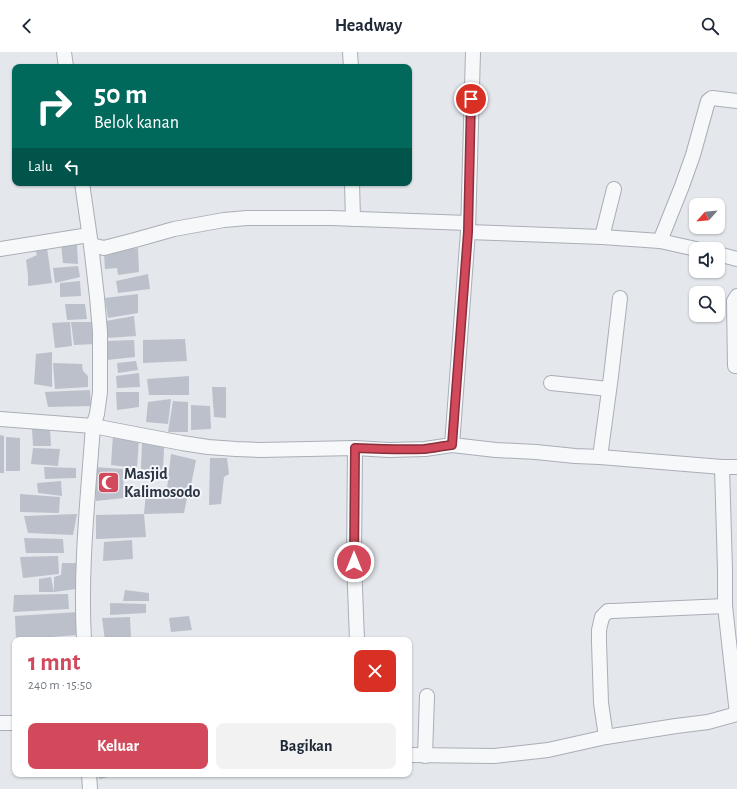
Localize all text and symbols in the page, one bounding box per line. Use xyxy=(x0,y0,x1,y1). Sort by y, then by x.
icon: back xyxy=(16,15,38,37)
icon: search xyxy=(699,15,721,37)
text: Headway xyxy=(335,17,402,35)
icon: right xyxy=(28,80,80,132)
text: 50 m xyxy=(94,81,148,109)
pin xyxy=(454,82,488,116)
icon: arrive xyxy=(460,88,482,110)
text: Belok kanan xyxy=(94,114,179,132)
icon: left xyxy=(61,156,83,178)
text: Lalu xyxy=(28,159,53,174)
north arrow xyxy=(689,198,725,234)
map controls xyxy=(689,198,725,322)
button: sound xyxy=(689,242,725,278)
button: search xyxy=(689,286,725,322)
place label: Masjid Kalimosodo xyxy=(124,466,201,500)
mosque icon: Masjid Kalimosodo xyxy=(96,470,122,496)
position arrow xyxy=(333,541,375,583)
button: close xyxy=(354,650,396,692)
text: 1 mnt xyxy=(28,651,80,675)
text: 240 m · 15:50 xyxy=(28,679,92,692)
button: Keluar xyxy=(28,723,208,769)
button: Bagikan xyxy=(216,723,396,769)

